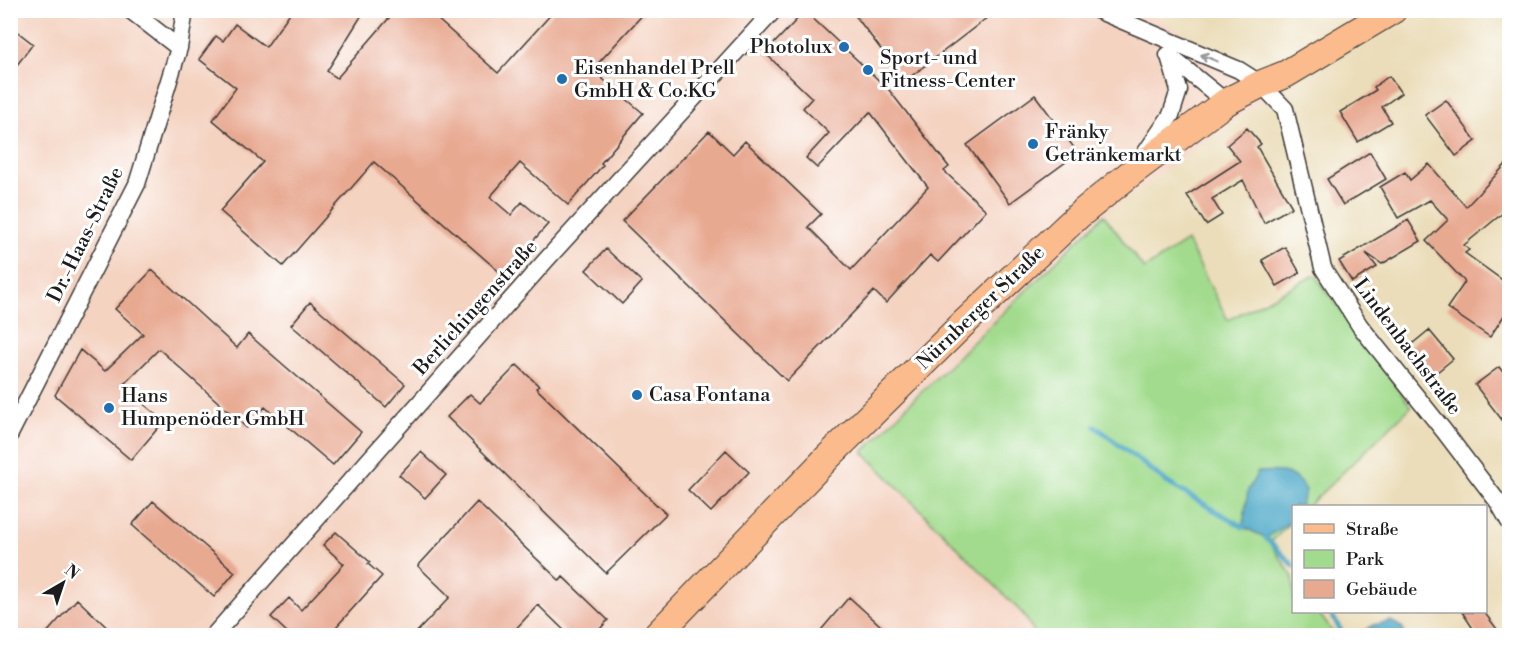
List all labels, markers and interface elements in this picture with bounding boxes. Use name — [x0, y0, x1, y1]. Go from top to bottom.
place label: Photolux — [750, 35, 833, 60]
marker: Photolux — [837, 40, 851, 54]
place label: Sport- und Fitness-Center — [880, 46, 1016, 94]
one-way arrow — [1200, 52, 1219, 63]
place label: Eisenhandel Prell GmbH & Co.KG — [574, 56, 735, 104]
marker: Sport- und Fitness-Center — [861, 63, 875, 77]
marker: Eisenhandel Prell GmbH & Co.KG — [555, 72, 569, 86]
place label: Fränky Getränkemarkt — [1045, 120, 1181, 168]
marker: Fränky Getränkemarkt — [1026, 137, 1040, 151]
street label: Dr.-Haas-Straße — [42, 163, 130, 307]
street label: Berlichingenstraße — [408, 235, 543, 382]
street label: Nürnberger Straße — [912, 240, 1050, 376]
street label: Lindenbachstraße — [1348, 274, 1466, 420]
place label: Casa Fontana — [649, 383, 771, 408]
place label: Hans Humpenöder GmbH — [121, 384, 305, 432]
marker: Casa Fontana — [630, 388, 644, 402]
marker: Hans Humpenöder GmbH — [102, 401, 116, 415]
legend — [1292, 505, 1487, 613]
text: Straße — [1346, 518, 1399, 541]
text: Park — [1346, 548, 1385, 571]
north arrow — [33, 553, 93, 613]
text: N — [61, 560, 83, 584]
text: Gebäude — [1346, 578, 1417, 601]

